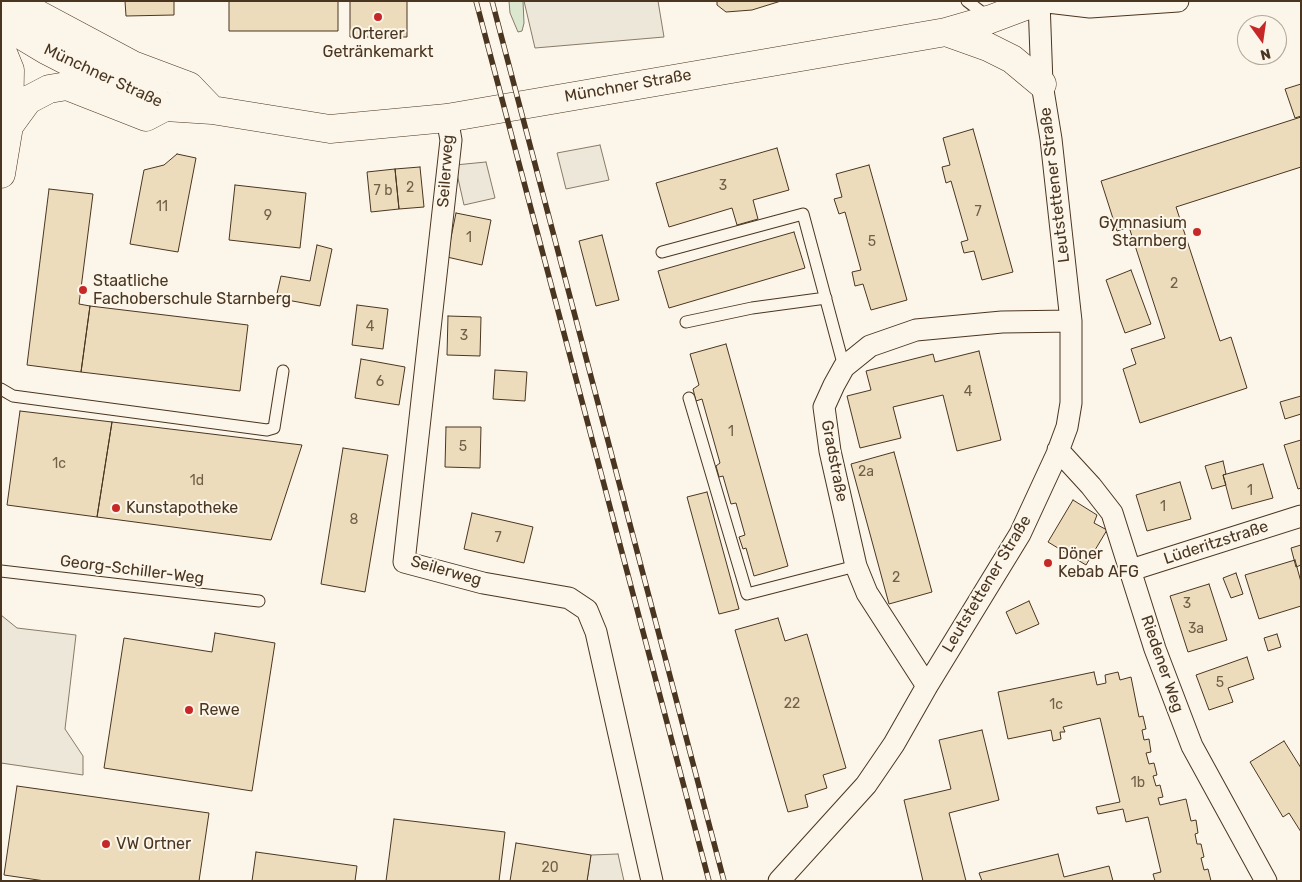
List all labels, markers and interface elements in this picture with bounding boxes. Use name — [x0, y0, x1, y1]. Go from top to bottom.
marker: Orterer Getränkemarkt — [372, 11, 384, 23]
north arrow — [1237, 15, 1287, 65]
place label: Orterer Getränkemarkt — [322, 24, 434, 62]
street label: Münchner Straße — [41, 40, 165, 112]
text: N — [1259, 45, 1272, 64]
street label: Münchner Straße — [563, 65, 693, 107]
street label: Leutstettener Straße — [1036, 106, 1074, 264]
street label: Seilerweg — [434, 134, 458, 208]
house number: 3 — [719, 178, 727, 194]
house number: 2 — [406, 180, 414, 196]
house number: 7 b — [374, 183, 392, 199]
house number: 11 — [156, 199, 168, 215]
house number: 7 — [974, 204, 982, 220]
house number: 9 — [264, 208, 272, 224]
place label: Gymnasium Starnberg — [1099, 213, 1187, 251]
marker: Gymnasium Starnberg — [1191, 226, 1203, 238]
house number: 1 — [466, 230, 472, 246]
house number: 5 — [868, 234, 876, 250]
place label: Staatliche Fachoberschule Starnberg — [93, 271, 291, 309]
house number: 2 — [1170, 276, 1178, 292]
marker: Staatliche Fachoberschule Starnberg — [77, 284, 89, 296]
house number: 4 — [366, 319, 374, 335]
house number: 3 — [460, 328, 468, 344]
house number: 6 — [376, 374, 384, 390]
house number: 4 — [964, 384, 972, 400]
street label: Gradstraße — [817, 419, 851, 503]
house number: 1 — [728, 424, 734, 440]
house number: 5 — [459, 439, 467, 455]
house number: 1c — [52, 456, 66, 472]
house number: 2a — [858, 464, 874, 480]
house number: 1d — [190, 473, 204, 489]
house number: 1 — [1247, 483, 1253, 499]
place label: Kunstapotheke — [126, 498, 238, 518]
house number: 1 — [1160, 499, 1166, 515]
marker: Kunstapotheke — [110, 502, 122, 514]
house number: 8 — [350, 512, 358, 528]
street label: Leutstettener Straße — [938, 512, 1036, 656]
street label: Lüderitzstraße — [1161, 517, 1271, 569]
house number: 7 — [494, 530, 502, 546]
place label: Döner Kebab AFG — [1058, 544, 1139, 582]
street label: Georg-Schiller-Weg — [59, 552, 205, 588]
street label: Seilerweg — [408, 552, 484, 590]
marker: Döner Kebab AFG — [1042, 557, 1054, 569]
house number: 2 — [892, 570, 900, 586]
house number: 3 — [1183, 596, 1191, 612]
street label: Riedener Weg — [1136, 613, 1188, 715]
house number: 3a — [1188, 621, 1204, 637]
house number: 5 — [1216, 675, 1224, 691]
house number: 22 — [784, 696, 800, 712]
house number: 1c — [1049, 697, 1063, 713]
place label: Rewe — [199, 700, 240, 720]
marker: Rewe — [183, 704, 195, 716]
house number: 1b — [1131, 775, 1145, 791]
place label: VW Ortner — [116, 834, 191, 854]
marker: VW Ortner — [100, 838, 112, 850]
house number: 20 — [541, 860, 559, 876]

